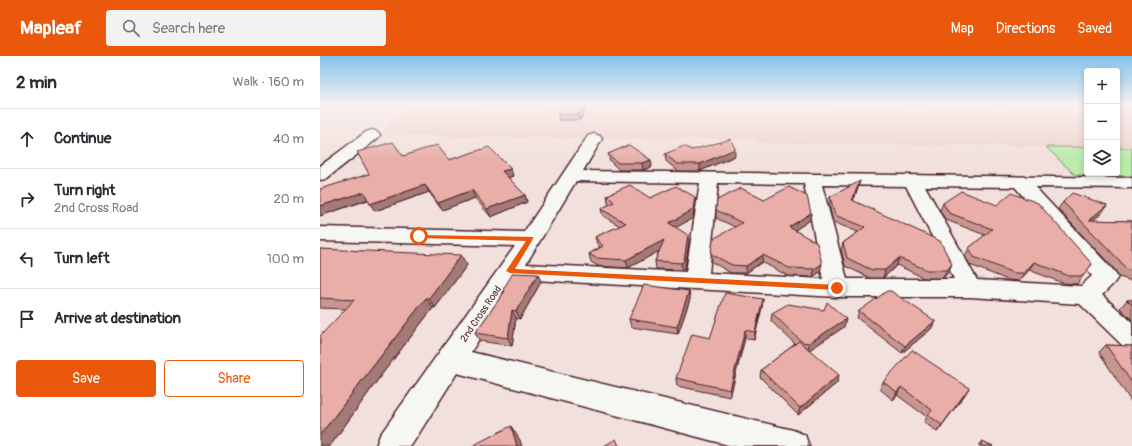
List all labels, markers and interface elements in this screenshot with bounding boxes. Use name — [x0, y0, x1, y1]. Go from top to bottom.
search box — [106, 10, 386, 46]
text: Mapleaf — [20, 16, 82, 40]
icon: search — [120, 17, 142, 39]
text: Search here — [152, 19, 225, 38]
text: Map — [951, 20, 974, 37]
text: Directions — [996, 20, 1055, 37]
text: Saved — [1077, 20, 1112, 37]
map controls — [1084, 68, 1120, 176]
button: + — [1084, 68, 1120, 104]
text: 2 min — [16, 72, 57, 93]
text: Walk · 160 m — [233, 74, 304, 90]
button: − — [1084, 104, 1120, 140]
icon: ahead — [16, 128, 38, 150]
text: Continue — [54, 129, 112, 148]
text: 40 m — [273, 131, 304, 147]
button: layers — [1084, 140, 1120, 176]
text: Turn right — [54, 181, 115, 200]
icon: right — [16, 188, 38, 210]
text: 20 m — [273, 191, 304, 207]
text: 2nd Cross Road — [54, 200, 139, 216]
route start — [410, 227, 428, 245]
icon: left — [16, 248, 38, 270]
text: Turn left — [54, 249, 110, 268]
text: 100 m — [267, 251, 304, 267]
route end — [828, 279, 846, 297]
street label: 2nd Cross Road — [458, 284, 504, 344]
icon: arrive — [16, 308, 38, 330]
text: Arrive at destination — [54, 309, 181, 328]
button: Save — [16, 360, 156, 397]
button: Share — [164, 360, 304, 397]

